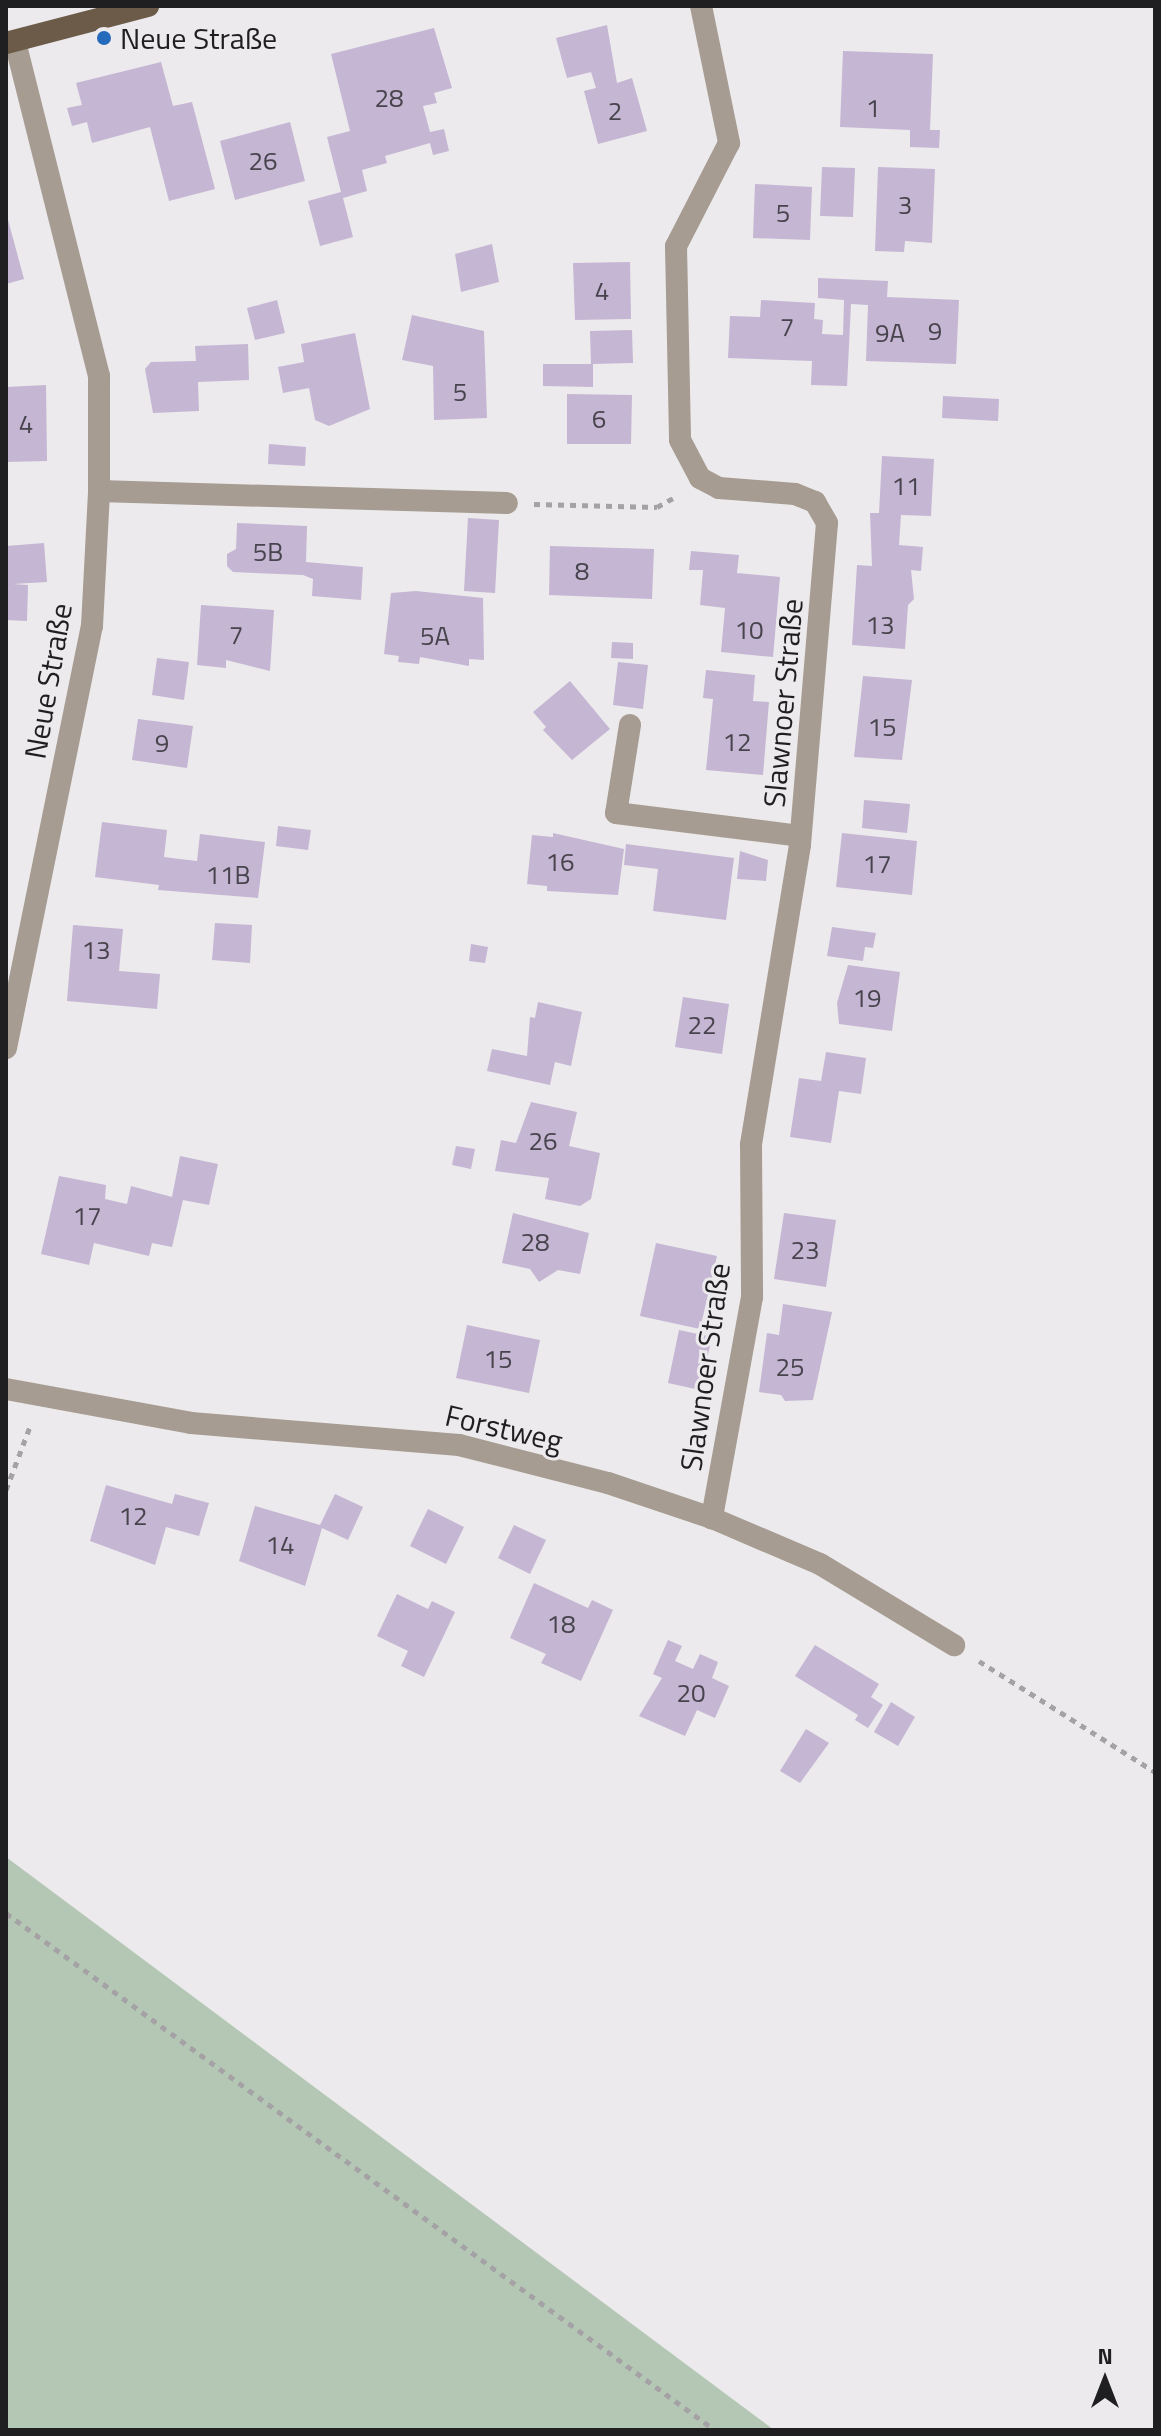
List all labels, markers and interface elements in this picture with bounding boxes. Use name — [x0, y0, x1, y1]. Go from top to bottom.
place label: Neue Straße — [120, 20, 277, 56]
marker: Neue Straße — [95, 29, 113, 47]
house number: 28 — [374, 82, 404, 114]
house number: 1 — [866, 92, 880, 124]
house number: 2 — [608, 95, 622, 127]
house number: 26 — [248, 145, 278, 177]
house number: 3 — [898, 189, 912, 221]
house number: 5 — [776, 197, 790, 229]
house number: 4 — [595, 275, 609, 307]
house number: 7 — [780, 311, 794, 343]
house number: 9 — [928, 315, 942, 347]
house number: 9A — [875, 317, 905, 349]
house number: 5 — [453, 376, 467, 408]
house number: 6 — [592, 403, 606, 435]
house number: 4 — [19, 408, 33, 440]
house number: 11 — [891, 470, 921, 502]
house number: 5B — [253, 536, 283, 568]
house number: 8 — [575, 555, 589, 587]
street label: Slawnoer Straße — [756, 597, 810, 809]
street label: Neue Straße — [17, 600, 79, 762]
house number: 13 — [865, 609, 895, 641]
house number: 10 — [734, 614, 764, 646]
house number: 7 — [229, 619, 243, 651]
house number: 5A — [420, 620, 450, 652]
house number: 15 — [867, 711, 897, 743]
house number: 12 — [722, 726, 752, 758]
house number: 9 — [155, 727, 169, 759]
house number: 16 — [545, 846, 575, 878]
house number: 17 — [862, 848, 892, 880]
house number: 11B — [205, 859, 251, 891]
house number: 13 — [81, 934, 111, 966]
house number: 19 — [852, 982, 882, 1014]
house number: 22 — [687, 1009, 717, 1041]
house number: 26 — [528, 1125, 558, 1157]
house number: 17 — [72, 1200, 102, 1232]
house number: 28 — [520, 1226, 550, 1258]
house number: 23 — [790, 1234, 820, 1266]
street label: Slawnoer Straße — [673, 1261, 737, 1473]
house number: 15 — [483, 1343, 513, 1375]
house number: 25 — [775, 1351, 805, 1383]
street label: Forstweg — [442, 1397, 566, 1459]
house number: 12 — [118, 1500, 148, 1532]
house number: 14 — [265, 1529, 295, 1561]
house number: 18 — [546, 1608, 576, 1640]
house number: 20 — [676, 1677, 706, 1709]
text: N — [1097, 2339, 1113, 2373]
north arrow — [1065, 2340, 1145, 2420]

